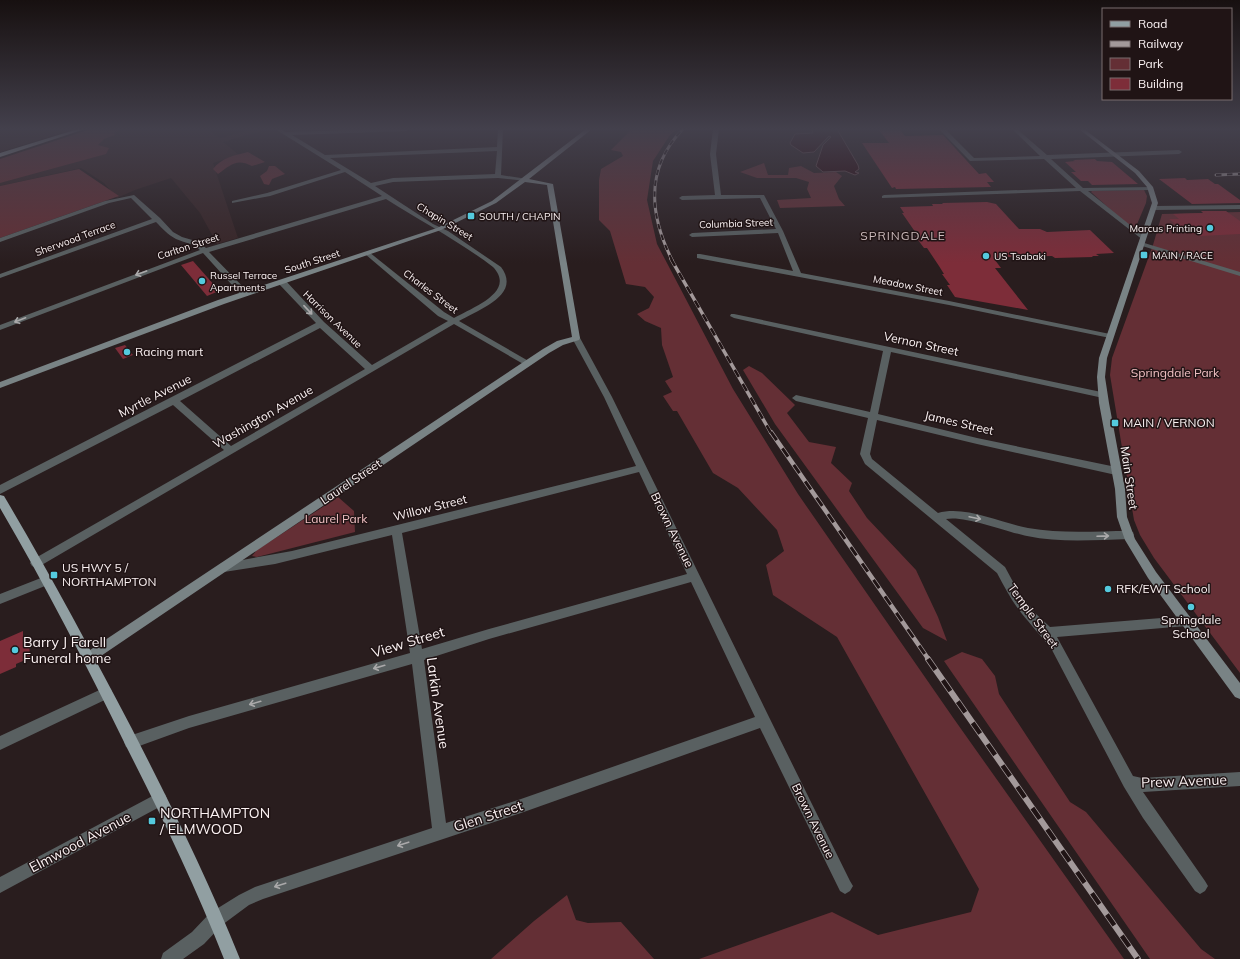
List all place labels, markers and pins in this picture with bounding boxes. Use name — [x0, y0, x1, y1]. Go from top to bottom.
place label: SOUTH / CHAPIN — [479, 210, 560, 223]
marker: SOUTH / CHAPIN — [466, 211, 476, 221]
place label: Marcus Printing — [1130, 222, 1202, 235]
marker: Marcus Printing — [1205, 223, 1215, 233]
place label: MAIN / RACE — [1152, 249, 1213, 262]
place label: US Tsabaki — [994, 250, 1046, 263]
marker: MAIN / RACE — [1139, 250, 1149, 260]
marker: US Tsabaki — [981, 251, 991, 261]
place label: Russel Terrace Apartments — [210, 269, 277, 294]
marker: Russel Terrace Apartments — [197, 276, 207, 286]
place label: Racing mart — [135, 344, 203, 359]
marker: Racing mart — [122, 347, 132, 357]
place label: MAIN / VERNON — [1123, 415, 1215, 430]
marker: MAIN / VERNON — [1110, 418, 1120, 428]
place label: US HWY 5 / NORTHAMPTON — [62, 560, 156, 589]
marker: US HWY 5 / NORTHAMPTON — [49, 570, 59, 580]
place label: RFK/EWT School — [1116, 581, 1210, 596]
marker: RFK/EWT School — [1103, 584, 1113, 594]
marker: Springdale School — [1186, 602, 1196, 612]
place label: Springdale School — [1161, 612, 1221, 641]
place label: Barry J Farell Funeral home — [23, 633, 111, 667]
marker: Barry J Farell Funeral home — [10, 645, 20, 655]
place label: NORTHAMPTON / ELMWOOD — [159, 804, 270, 838]
marker: NORTHAMPTON / ELMWOOD — [147, 816, 157, 826]

